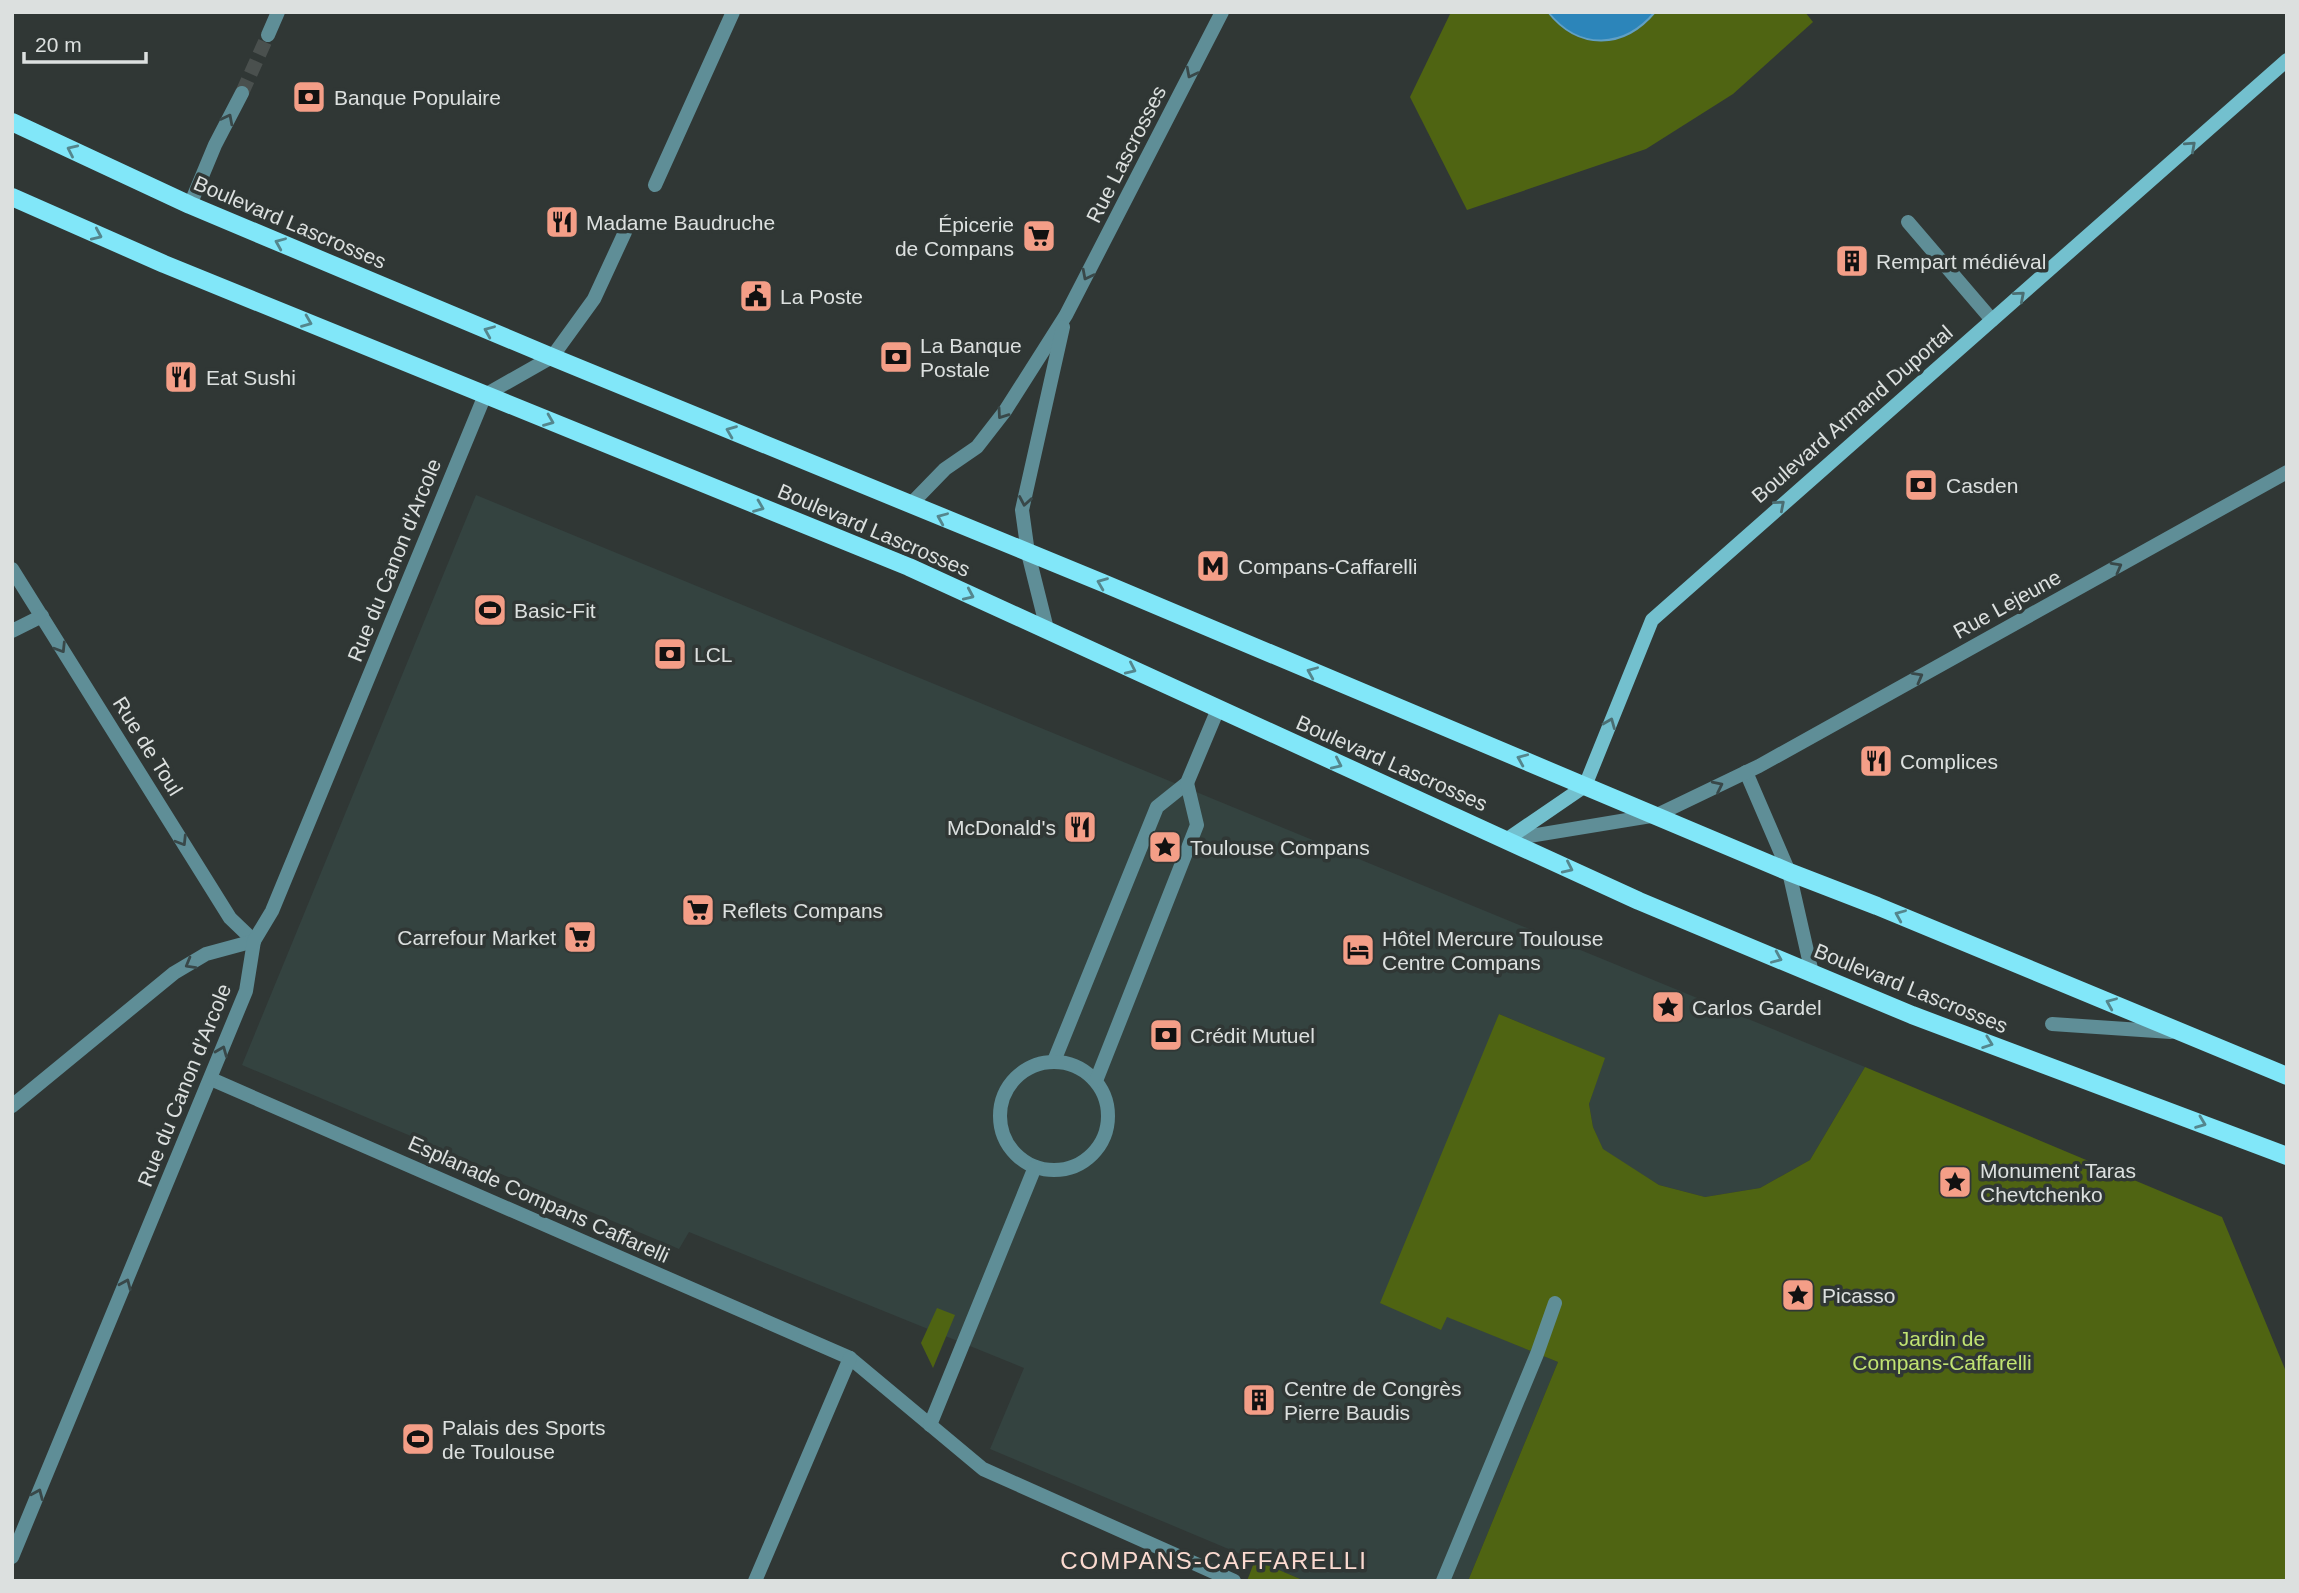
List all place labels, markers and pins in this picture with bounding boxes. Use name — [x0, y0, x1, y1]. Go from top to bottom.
bank icon: Banque Populaire — [290, 78, 328, 116]
place label: Banque Populaire — [334, 86, 501, 109]
restaurant icon: Madame Baudruche — [543, 203, 581, 241]
place label: Madame Baudruche — [586, 211, 775, 234]
place label: Épicerie de Compans — [895, 213, 1014, 260]
supermarket icon: Épicerie de Compans — [1020, 217, 1058, 255]
building icon: Rempart médiéval — [1833, 242, 1871, 280]
place label: Rempart médiéval — [1876, 250, 2046, 273]
public building icon: La Poste — [737, 277, 775, 315]
place label: La Poste — [780, 285, 863, 308]
place label: La Banque Postale — [920, 334, 1022, 381]
bank icon: La Banque Postale — [877, 338, 915, 376]
restaurant icon: Eat Sushi — [162, 358, 200, 396]
place label: Eat Sushi — [206, 366, 296, 389]
bank icon: Casden — [1902, 466, 1940, 504]
place label: Casden — [1946, 474, 2018, 497]
metro station icon: Compans-Caffarelli — [1194, 547, 1232, 585]
place label: Compans-Caffarelli — [1238, 555, 1417, 578]
sports icon: Basic-Fit — [471, 591, 509, 629]
place label: Basic-Fit — [514, 599, 596, 622]
bank icon: LCL — [651, 635, 689, 673]
place label: LCL — [694, 643, 733, 666]
restaurant icon: Complices — [1857, 742, 1895, 780]
place label: Complices — [1900, 750, 1998, 773]
restaurant icon: McDonald's — [1061, 808, 1099, 846]
place label: McDonald's — [947, 816, 1056, 839]
place icon: Toulouse Compans — [1146, 828, 1184, 866]
place label: Toulouse Compans — [1190, 836, 1370, 859]
supermarket icon: Reflets Compans — [679, 891, 717, 929]
place label: Reflets Compans — [722, 899, 883, 922]
supermarket icon: Carrefour Market — [561, 918, 599, 956]
place label: Carrefour Market — [397, 926, 556, 949]
place label: Hôtel Mercure Toulouse Centre Compans — [1382, 927, 1603, 974]
hotel icon: Hôtel Mercure Toulouse Centre Compans — [1339, 931, 1377, 969]
place icon: Carlos Gardel — [1649, 988, 1687, 1026]
place label: Carlos Gardel — [1692, 996, 1822, 1019]
bank icon: Crédit Mutuel — [1147, 1016, 1185, 1054]
place label: Crédit Mutuel — [1190, 1024, 1315, 1047]
place label: Monument Taras Chevtchenko — [1980, 1159, 2136, 1206]
place icon: Monument Taras Chevtchenko — [1936, 1163, 1974, 1201]
place icon: Picasso — [1779, 1276, 1817, 1314]
place label: Picasso — [1822, 1284, 1896, 1307]
place label: Centre de Congrès Pierre Baudis — [1284, 1377, 1461, 1424]
building icon: Centre de Congrès Pierre Baudis — [1240, 1381, 1278, 1419]
place label: Palais des Sports de Toulouse — [442, 1416, 605, 1463]
sports icon: Palais des Sports de Toulouse — [399, 1420, 437, 1458]

